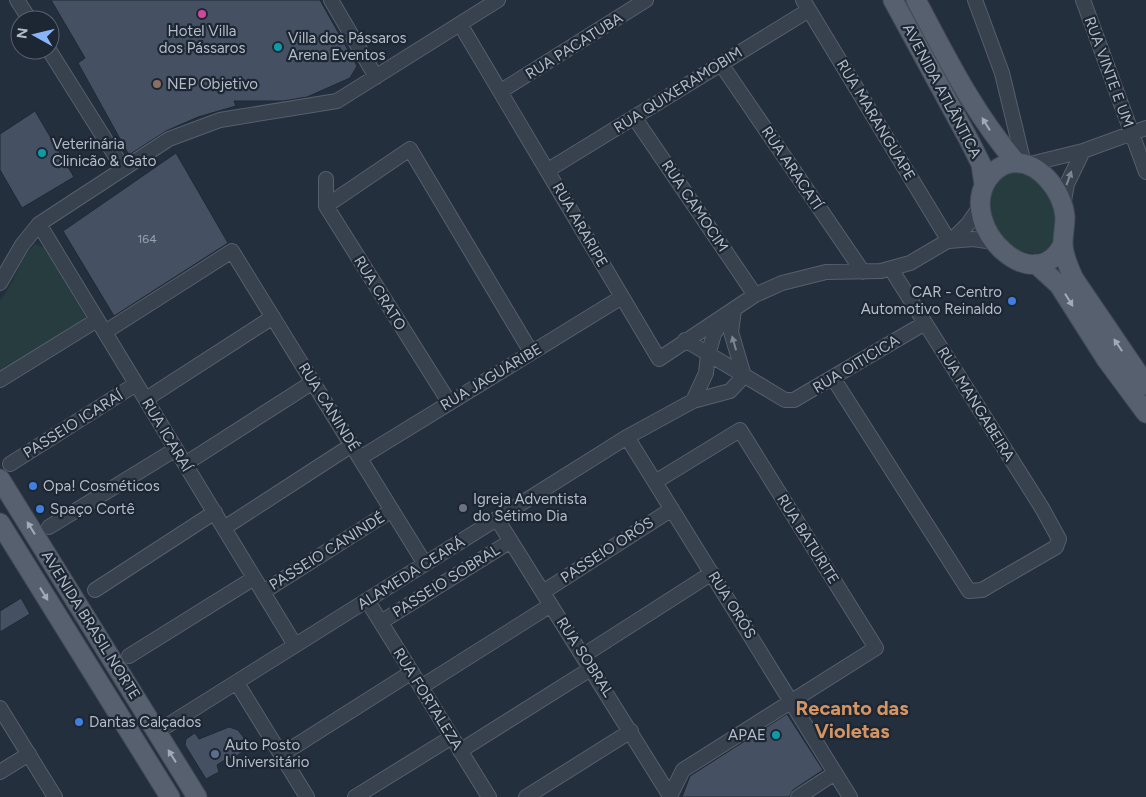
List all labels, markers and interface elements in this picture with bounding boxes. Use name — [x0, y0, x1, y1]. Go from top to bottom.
marker: Hotel Villa dos Pássaros — [196, 8, 208, 20]
street label: RUA PACATUBA — [522, 9, 626, 83]
north arrow — [10, 10, 60, 60]
street label: RUA VINTE E UM — [1081, 14, 1137, 130]
street label: AVENIDA ATLÂNTICA — [899, 21, 985, 161]
place label: Hotel Villa dos Pássaros — [159, 22, 245, 57]
text: N — [13, 27, 32, 40]
place label: Villa dos Pássaros Arena Eventos — [288, 29, 407, 64]
marker: Villa dos Pássaros Arena Eventos — [272, 41, 284, 53]
street label: RUA QUIXERAMOBIM — [610, 43, 746, 137]
street label: RUA MARANGUAPE — [833, 56, 919, 184]
place label: NEP Objetivo — [167, 75, 258, 93]
marker: NEP Objetivo — [151, 78, 163, 90]
one-way arrow — [981, 117, 990, 130]
street label: RUA ARACATÍ — [758, 123, 827, 214]
place label: Veterinária Clinicão & Gato — [52, 135, 157, 170]
marker: Veterinária Clinicão & Gato — [36, 147, 48, 159]
street label: RUA CAMOCIM — [658, 157, 732, 255]
one-way arrow — [1066, 170, 1073, 185]
street label: RUA ARARIPE — [549, 180, 611, 270]
house number: 164 — [137, 232, 157, 246]
street label: RUA CRATO — [350, 253, 410, 333]
place label: CAR - Centro Automotivo Reinaldo — [861, 283, 1002, 318]
one-way arrow — [1064, 293, 1073, 307]
marker: CAR - Centro Automotivo Reinaldo — [1006, 295, 1018, 307]
street label: RUA OITICICA — [809, 331, 903, 397]
one-way arrow — [730, 336, 738, 351]
one-way arrow — [1113, 339, 1123, 352]
street label: RUA JAGUARIBE — [437, 340, 545, 414]
street label: RUA MANGABEIRA — [934, 343, 1018, 465]
street label: RUA CANINDÉ — [295, 359, 363, 455]
street label: PASSEIO ICARAÍ — [20, 386, 127, 462]
street label: RUA ICARAÍ — [138, 395, 196, 476]
place label: Opa! Cosméticos — [43, 477, 160, 495]
marker: Opa! Cosméticos — [27, 480, 39, 492]
place label: Igreja Adventista do Sétimo Dia — [473, 490, 587, 525]
street label: RUA BATURITE — [773, 491, 843, 587]
place label: Spaço Cortê — [50, 500, 135, 518]
marker: Igreja Adventista do Sétimo Dia — [457, 502, 469, 514]
marker: Spaço Cortê — [34, 503, 46, 515]
street label: PASSEIO CANINDÉ — [266, 508, 388, 594]
street label: PASSEIO ORÓS — [557, 513, 657, 587]
one-way arrow — [26, 522, 35, 535]
street label: ALAMEDA CEARÁ — [354, 533, 468, 613]
street label: PASSEIO SOBRAL — [389, 541, 503, 621]
street label: AVENIDA BRASIL NORTE — [38, 547, 144, 703]
street label: RUA ORÓS — [704, 568, 760, 642]
one-way arrow — [39, 588, 49, 601]
street label: RUA SOBRAL — [553, 614, 618, 700]
street label: RUA FORTALEZA — [389, 645, 467, 753]
district label: Recanto das Violetas — [795, 696, 909, 743]
place label: Dantas Calçados — [89, 713, 201, 731]
marker: Dantas Calçados — [73, 716, 85, 728]
place label: APAE — [728, 726, 766, 744]
marker: APAE — [770, 729, 782, 741]
place label: Auto Posto Universitário — [225, 736, 310, 771]
marker: Auto Posto Universitário — [209, 748, 221, 760]
one-way arrow — [167, 749, 176, 762]

